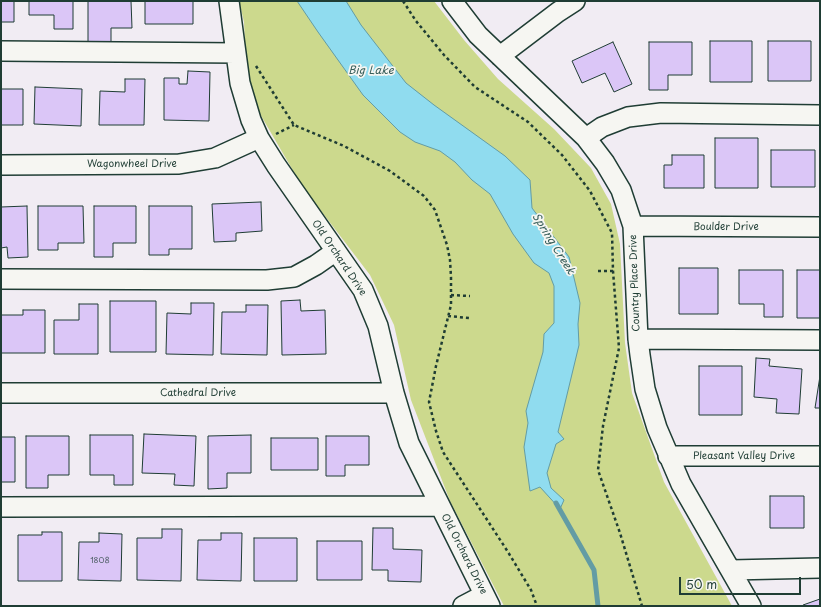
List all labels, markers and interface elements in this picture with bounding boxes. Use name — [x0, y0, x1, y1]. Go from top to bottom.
water label: Big Lake — [348, 64, 394, 78]
street label: Wagonwheel Drive — [87, 158, 177, 170]
water label: Spring Creek — [529, 211, 577, 277]
street label: Old Orchard Drive — [309, 218, 369, 298]
street label: Boulder Drive — [693, 221, 759, 233]
street label: Country Place Drive — [627, 234, 643, 332]
street label: Cathedral Drive — [160, 387, 236, 399]
street label: Pleasant Valley Drive — [693, 450, 795, 462]
street label: Old Orchard Drive — [438, 512, 490, 596]
house number: 1808 — [90, 556, 110, 566]
scale bar — [681, 569, 803, 595]
text: 50 m — [686, 575, 717, 593]

